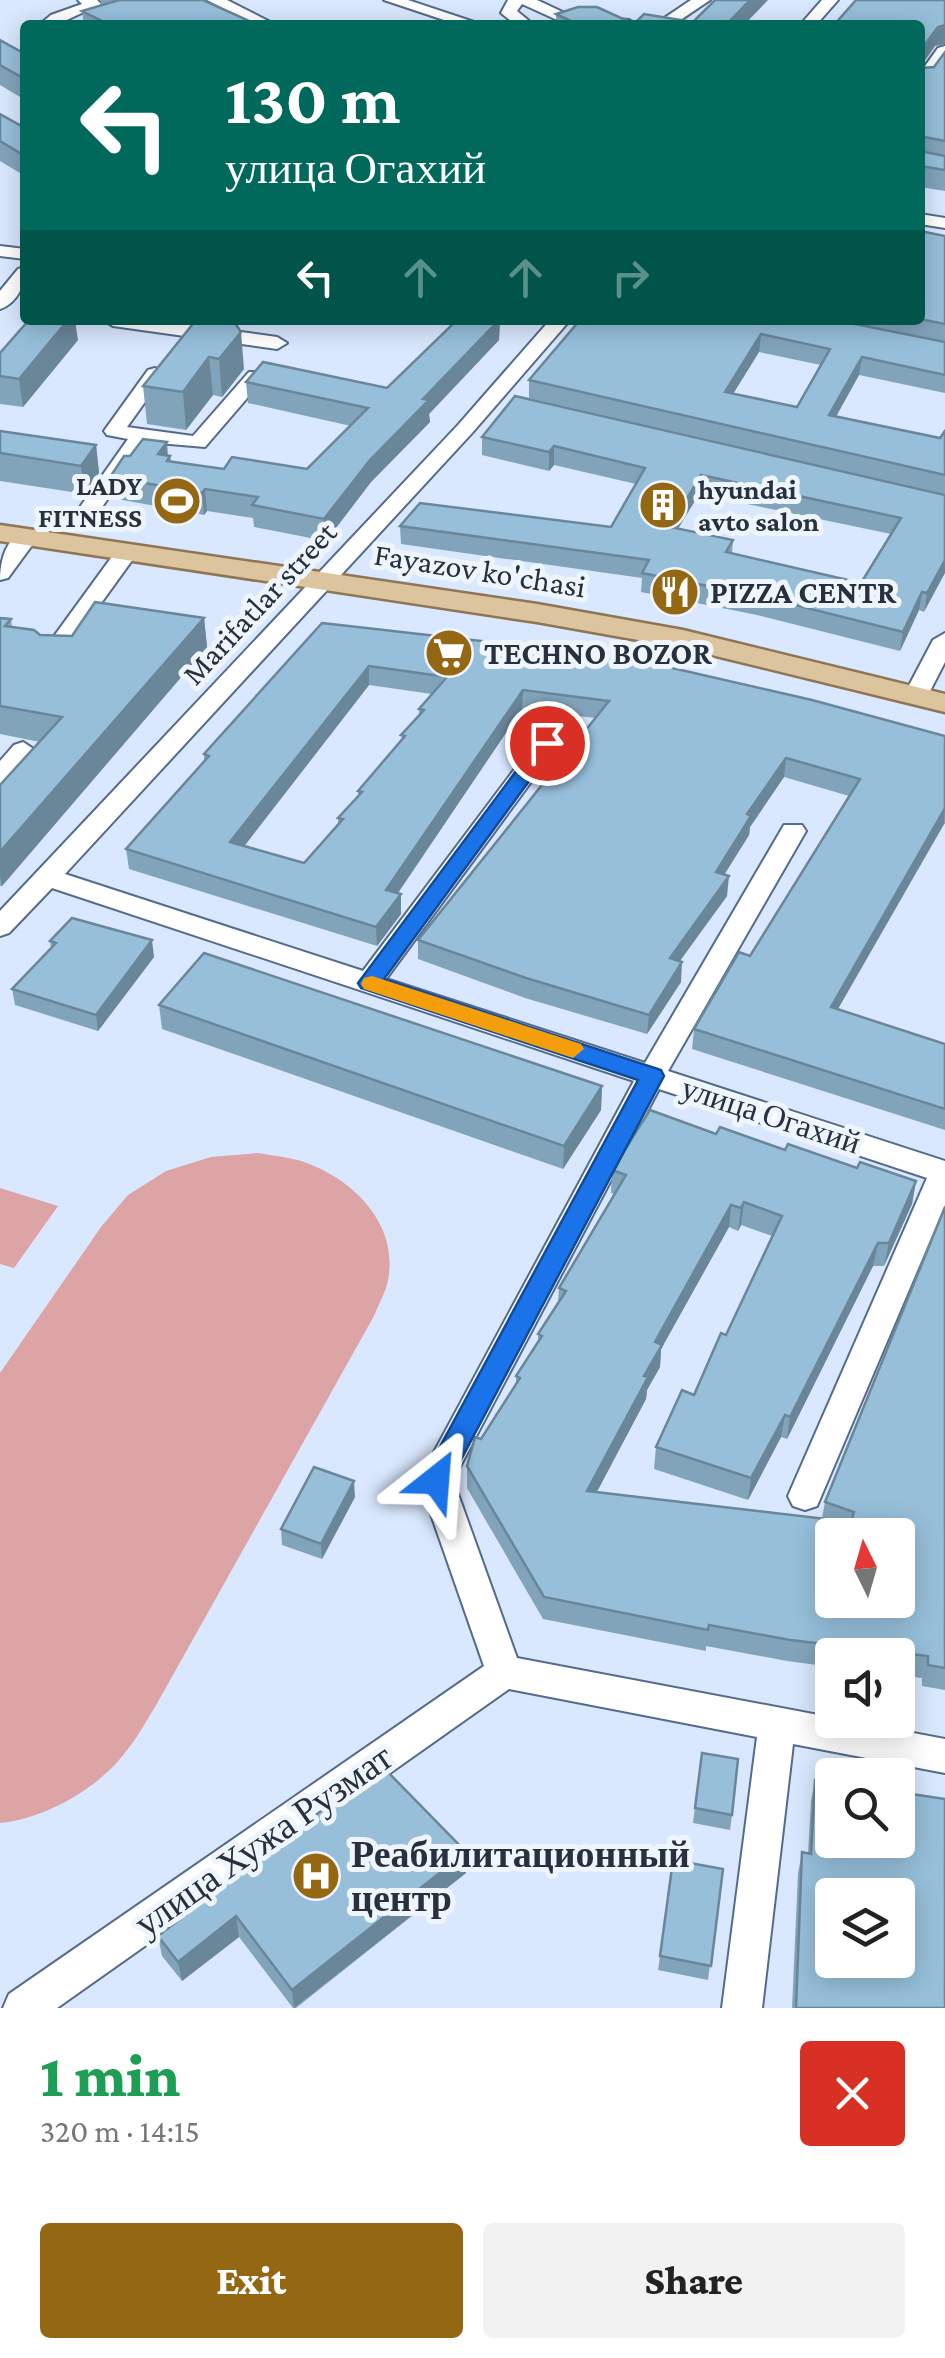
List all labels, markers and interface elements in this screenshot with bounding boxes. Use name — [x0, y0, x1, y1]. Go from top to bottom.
icon: left — [60, 60, 190, 190]
text: 130 m — [225, 60, 401, 138]
text: улица Огахий — [225, 143, 486, 193]
icon: left — [288, 250, 343, 305]
icon: ahead — [393, 250, 448, 305]
icon: ahead — [498, 250, 553, 305]
icon: right — [603, 250, 658, 305]
place label: LADY FITNESS — [38, 470, 142, 533]
place label: hyundai avto salon — [698, 474, 819, 537]
sports icon: LADY FITNESS — [151, 475, 203, 527]
building icon: hyundai avto salon — [637, 479, 689, 531]
street label: Marifatlar street — [175, 514, 344, 692]
street label: Fayazov ko'chasi — [372, 536, 588, 604]
restaurant icon: PIZZA CENTR — [649, 566, 701, 618]
place label: PIZZA CENTR — [710, 574, 897, 610]
supermarket icon: TECHNO BOZOR — [423, 627, 475, 679]
place label: TECHNO BOZOR — [484, 635, 712, 671]
pin — [505, 701, 590, 786]
icon: arrive — [520, 716, 575, 771]
street label: улица Огахий — [677, 1069, 865, 1161]
position arrow — [384, 1428, 488, 1532]
north arrow — [815, 1518, 915, 1618]
map controls — [815, 1518, 915, 1978]
button: sound — [815, 1638, 915, 1738]
street label: улица Хужа Рузмат — [126, 1735, 400, 1945]
button: search — [815, 1758, 915, 1858]
place label: Реабилитационный центр — [351, 1833, 690, 1919]
hospital icon: Реабилитационный центр — [290, 1850, 342, 1902]
button: layers — [815, 1878, 915, 1978]
button: close — [800, 2041, 905, 2146]
text: 1 min — [40, 2042, 180, 2109]
text: 320 m · 14:15 — [40, 2113, 200, 2149]
button: Exit — [40, 2223, 463, 2338]
button: Share — [483, 2223, 905, 2338]

